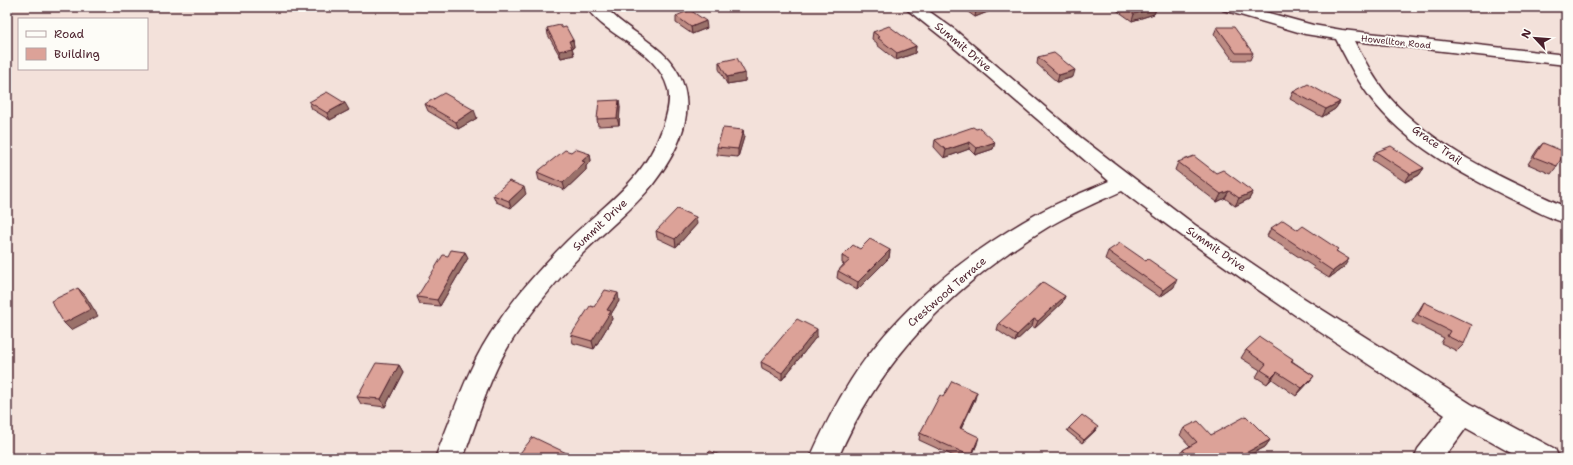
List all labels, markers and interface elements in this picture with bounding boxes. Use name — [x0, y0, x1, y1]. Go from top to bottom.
legend — [18, 18, 148, 70]
north arrow — [1515, 18, 1555, 58]
street label: Summit Drive — [932, 19, 994, 75]
text: Road — [54, 26, 85, 42]
text: N — [1518, 26, 1535, 41]
street label: Howellton Road — [1360, 32, 1432, 52]
text: Building — [54, 46, 100, 62]
street label: Grace Trail — [1409, 122, 1466, 169]
street label: Summit Drive — [569, 196, 631, 254]
street label: Summit Drive — [1183, 223, 1249, 275]
street label: Crestwood Terrace — [904, 254, 990, 330]

